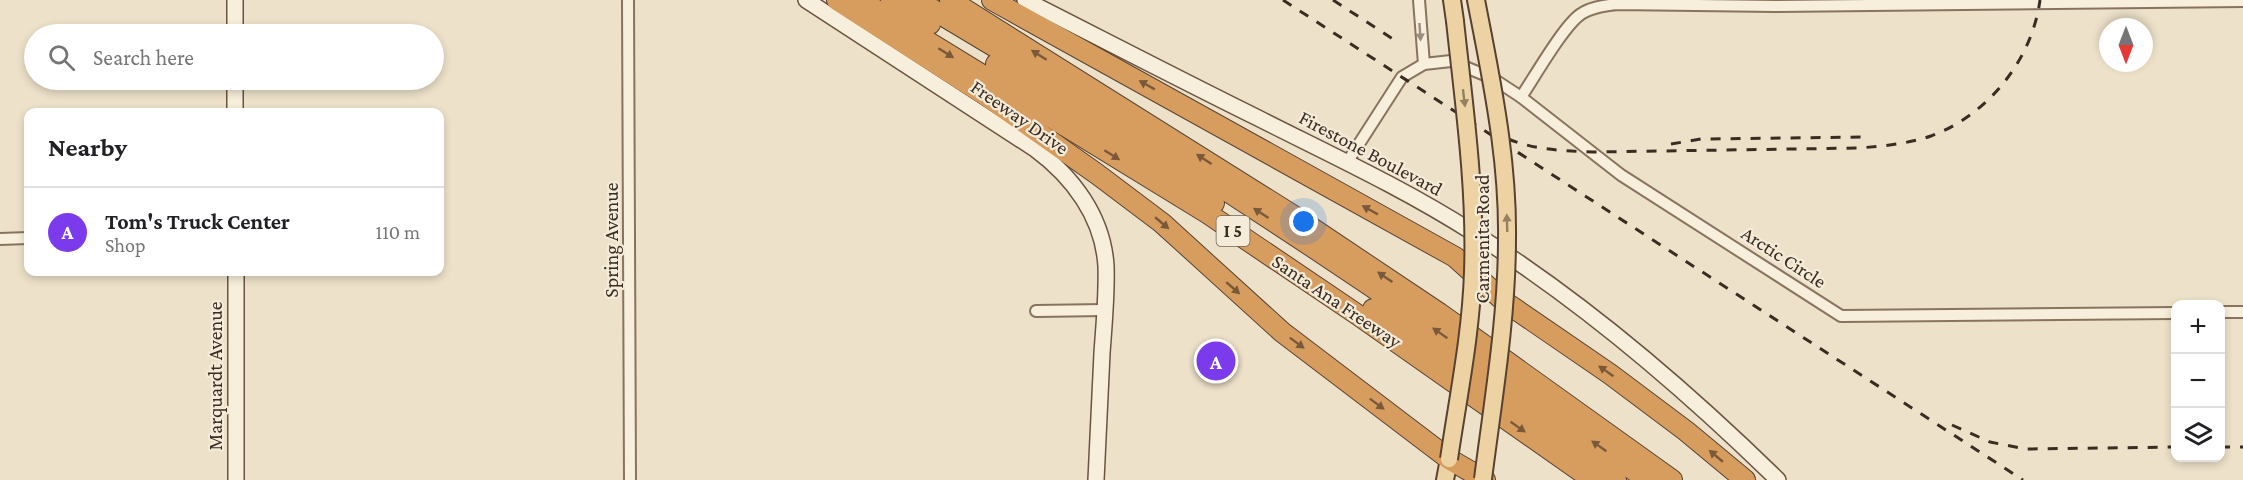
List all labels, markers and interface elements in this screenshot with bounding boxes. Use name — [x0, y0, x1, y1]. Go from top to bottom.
north arrow — [2099, 18, 2153, 72]
one-way arrow — [1416, 23, 1425, 42]
search box — [24, 24, 444, 90]
icon: search — [45, 41, 78, 74]
text: Search here — [93, 45, 194, 70]
one-way arrow — [938, 47, 954, 58]
one-way arrow — [1030, 49, 1047, 60]
street label: Freeway Drive — [966, 75, 1073, 160]
one-way arrow — [1138, 80, 1155, 90]
one-way arrow — [1459, 88, 1468, 107]
street label: Firestone Boulevard — [1296, 106, 1447, 200]
text: Nearby — [48, 133, 127, 162]
one-way arrow — [1104, 149, 1120, 160]
one-way arrow — [1196, 153, 1212, 164]
street label: Carmenita Road — [1471, 174, 1493, 303]
street label: Spring Avenue — [600, 182, 623, 298]
one-way arrow — [1361, 205, 1378, 215]
your location — [1289, 207, 1318, 236]
one-way arrow — [1253, 208, 1269, 219]
text: Tom's Truck Center — [105, 209, 290, 234]
one-way arrow — [1502, 213, 1512, 232]
road number: I 5 — [1216, 216, 1250, 246]
one-way arrow — [1154, 217, 1170, 230]
text: A — [62, 221, 73, 243]
text: 110 m — [376, 221, 420, 243]
street label: Arctic Circle — [1738, 222, 1831, 293]
text: Shop — [105, 234, 146, 256]
street label: Santa Ana Freeway — [1268, 250, 1406, 354]
one-way arrow — [1376, 271, 1393, 282]
one-way arrow — [1225, 281, 1240, 294]
map controls — [2171, 300, 2225, 462]
button: + — [2171, 300, 2225, 354]
street label: Marquardt Avenue — [204, 301, 227, 451]
one-way arrow — [1433, 327, 1449, 339]
one-way arrow — [1289, 336, 1304, 348]
pin: A — [1196, 338, 1236, 384]
button: − — [2171, 354, 2225, 408]
one-way arrow — [1598, 366, 1614, 377]
one-way arrow — [1369, 397, 1385, 410]
button: layers — [2171, 408, 2225, 462]
one-way arrow — [1509, 421, 1525, 433]
one-way arrow — [1592, 440, 1608, 452]
one-way arrow — [1708, 450, 1723, 462]

